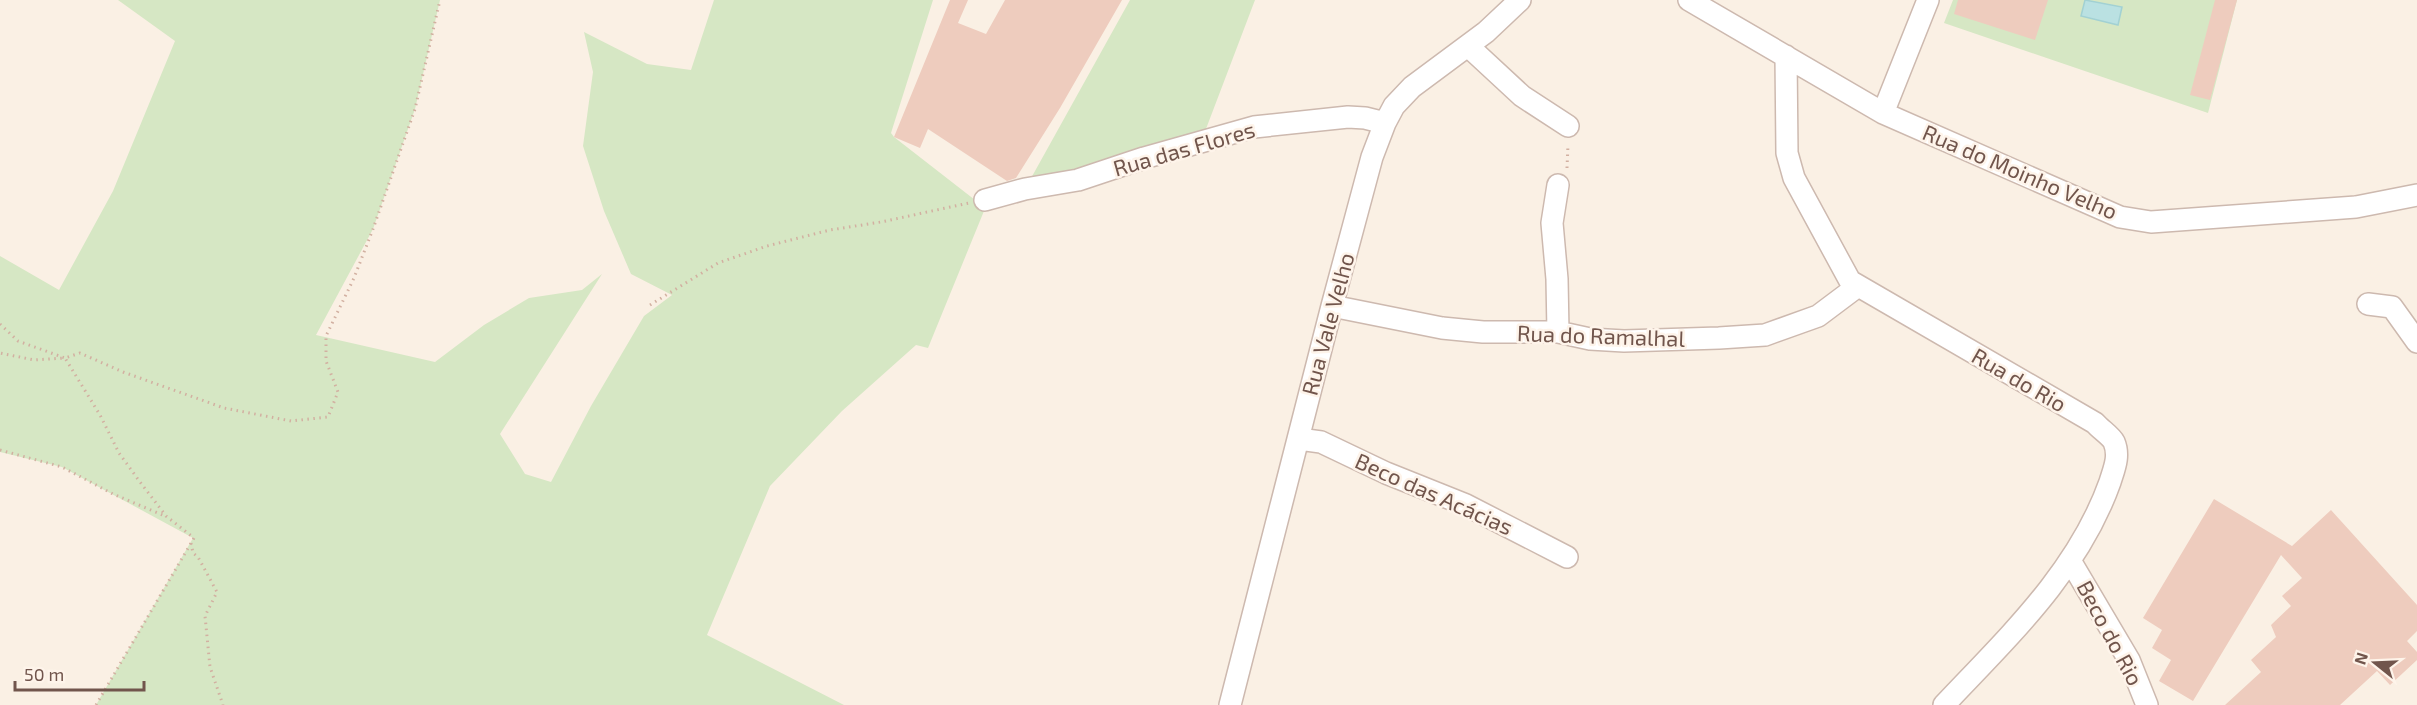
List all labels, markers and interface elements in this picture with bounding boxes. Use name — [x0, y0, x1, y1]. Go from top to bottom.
street label: Rua das Flores — [1110, 115, 1258, 181]
street label: Rua do Moinho Velho — [1919, 118, 2122, 224]
street label: Rua Vale Velho — [1296, 250, 1359, 398]
street label: Rua do Ramalhal — [1517, 319, 1686, 351]
street label: Rua do Rio — [1968, 342, 2071, 417]
street label: Beco das Acácias — [1352, 447, 1517, 539]
street label: Beco do Rio — [2072, 576, 2149, 689]
north arrow — [2345, 633, 2405, 693]
text: N — [2349, 650, 2371, 667]
scale bar — [15, 654, 144, 692]
text: 50 m — [24, 663, 64, 685]

